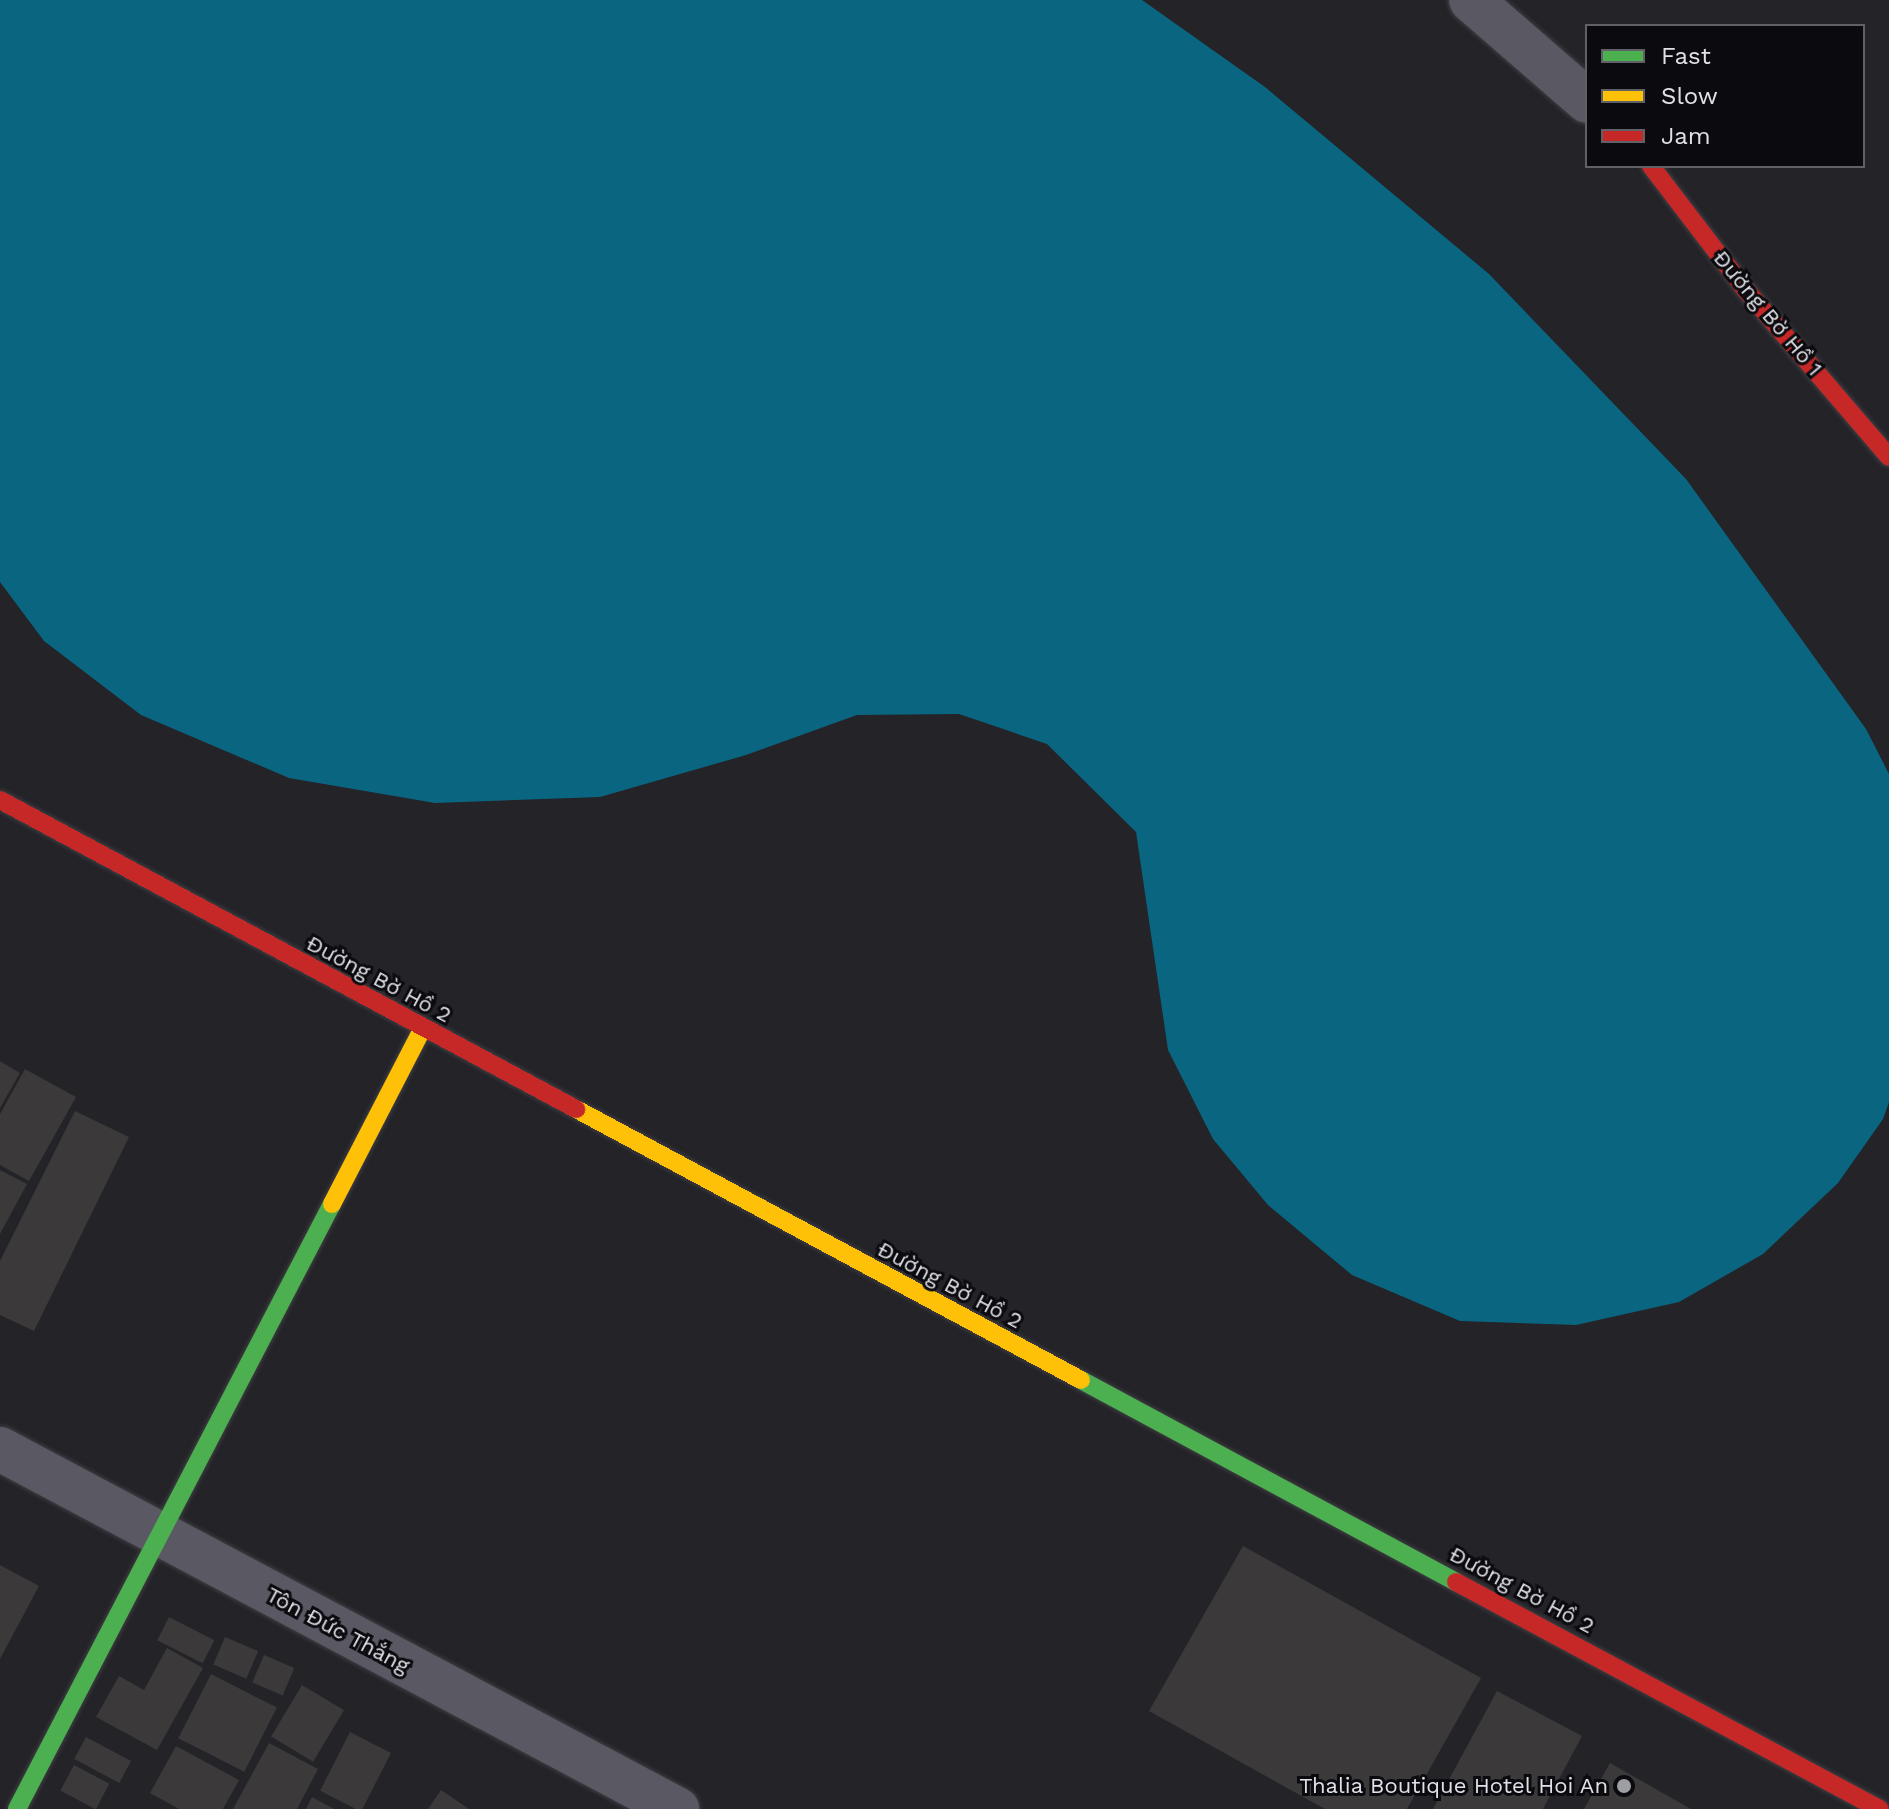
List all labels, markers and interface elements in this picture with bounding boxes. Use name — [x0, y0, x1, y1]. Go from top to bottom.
legend — [1585, 24, 1865, 168]
text: Fast — [1661, 42, 1711, 70]
text: Slow — [1661, 82, 1718, 110]
text: Jam — [1661, 122, 1711, 150]
street label: Đường Bờ Hồ 1 — [1708, 245, 1828, 381]
street label: Đường Bờ Hồ 2 — [302, 930, 456, 1028]
street label: Đường Bờ Hồ 2 — [873, 1236, 1027, 1334]
street label: Đường Bờ Hồ 2 — [1445, 1541, 1599, 1639]
street label: Tôn Đức Thắng — [262, 1581, 414, 1679]
place label: Thalia Boutique Hotel Hoi An — [1297, 1773, 1608, 1799]
marker: Thalia Boutique Hotel Hoi An — [1615, 1777, 1633, 1795]

